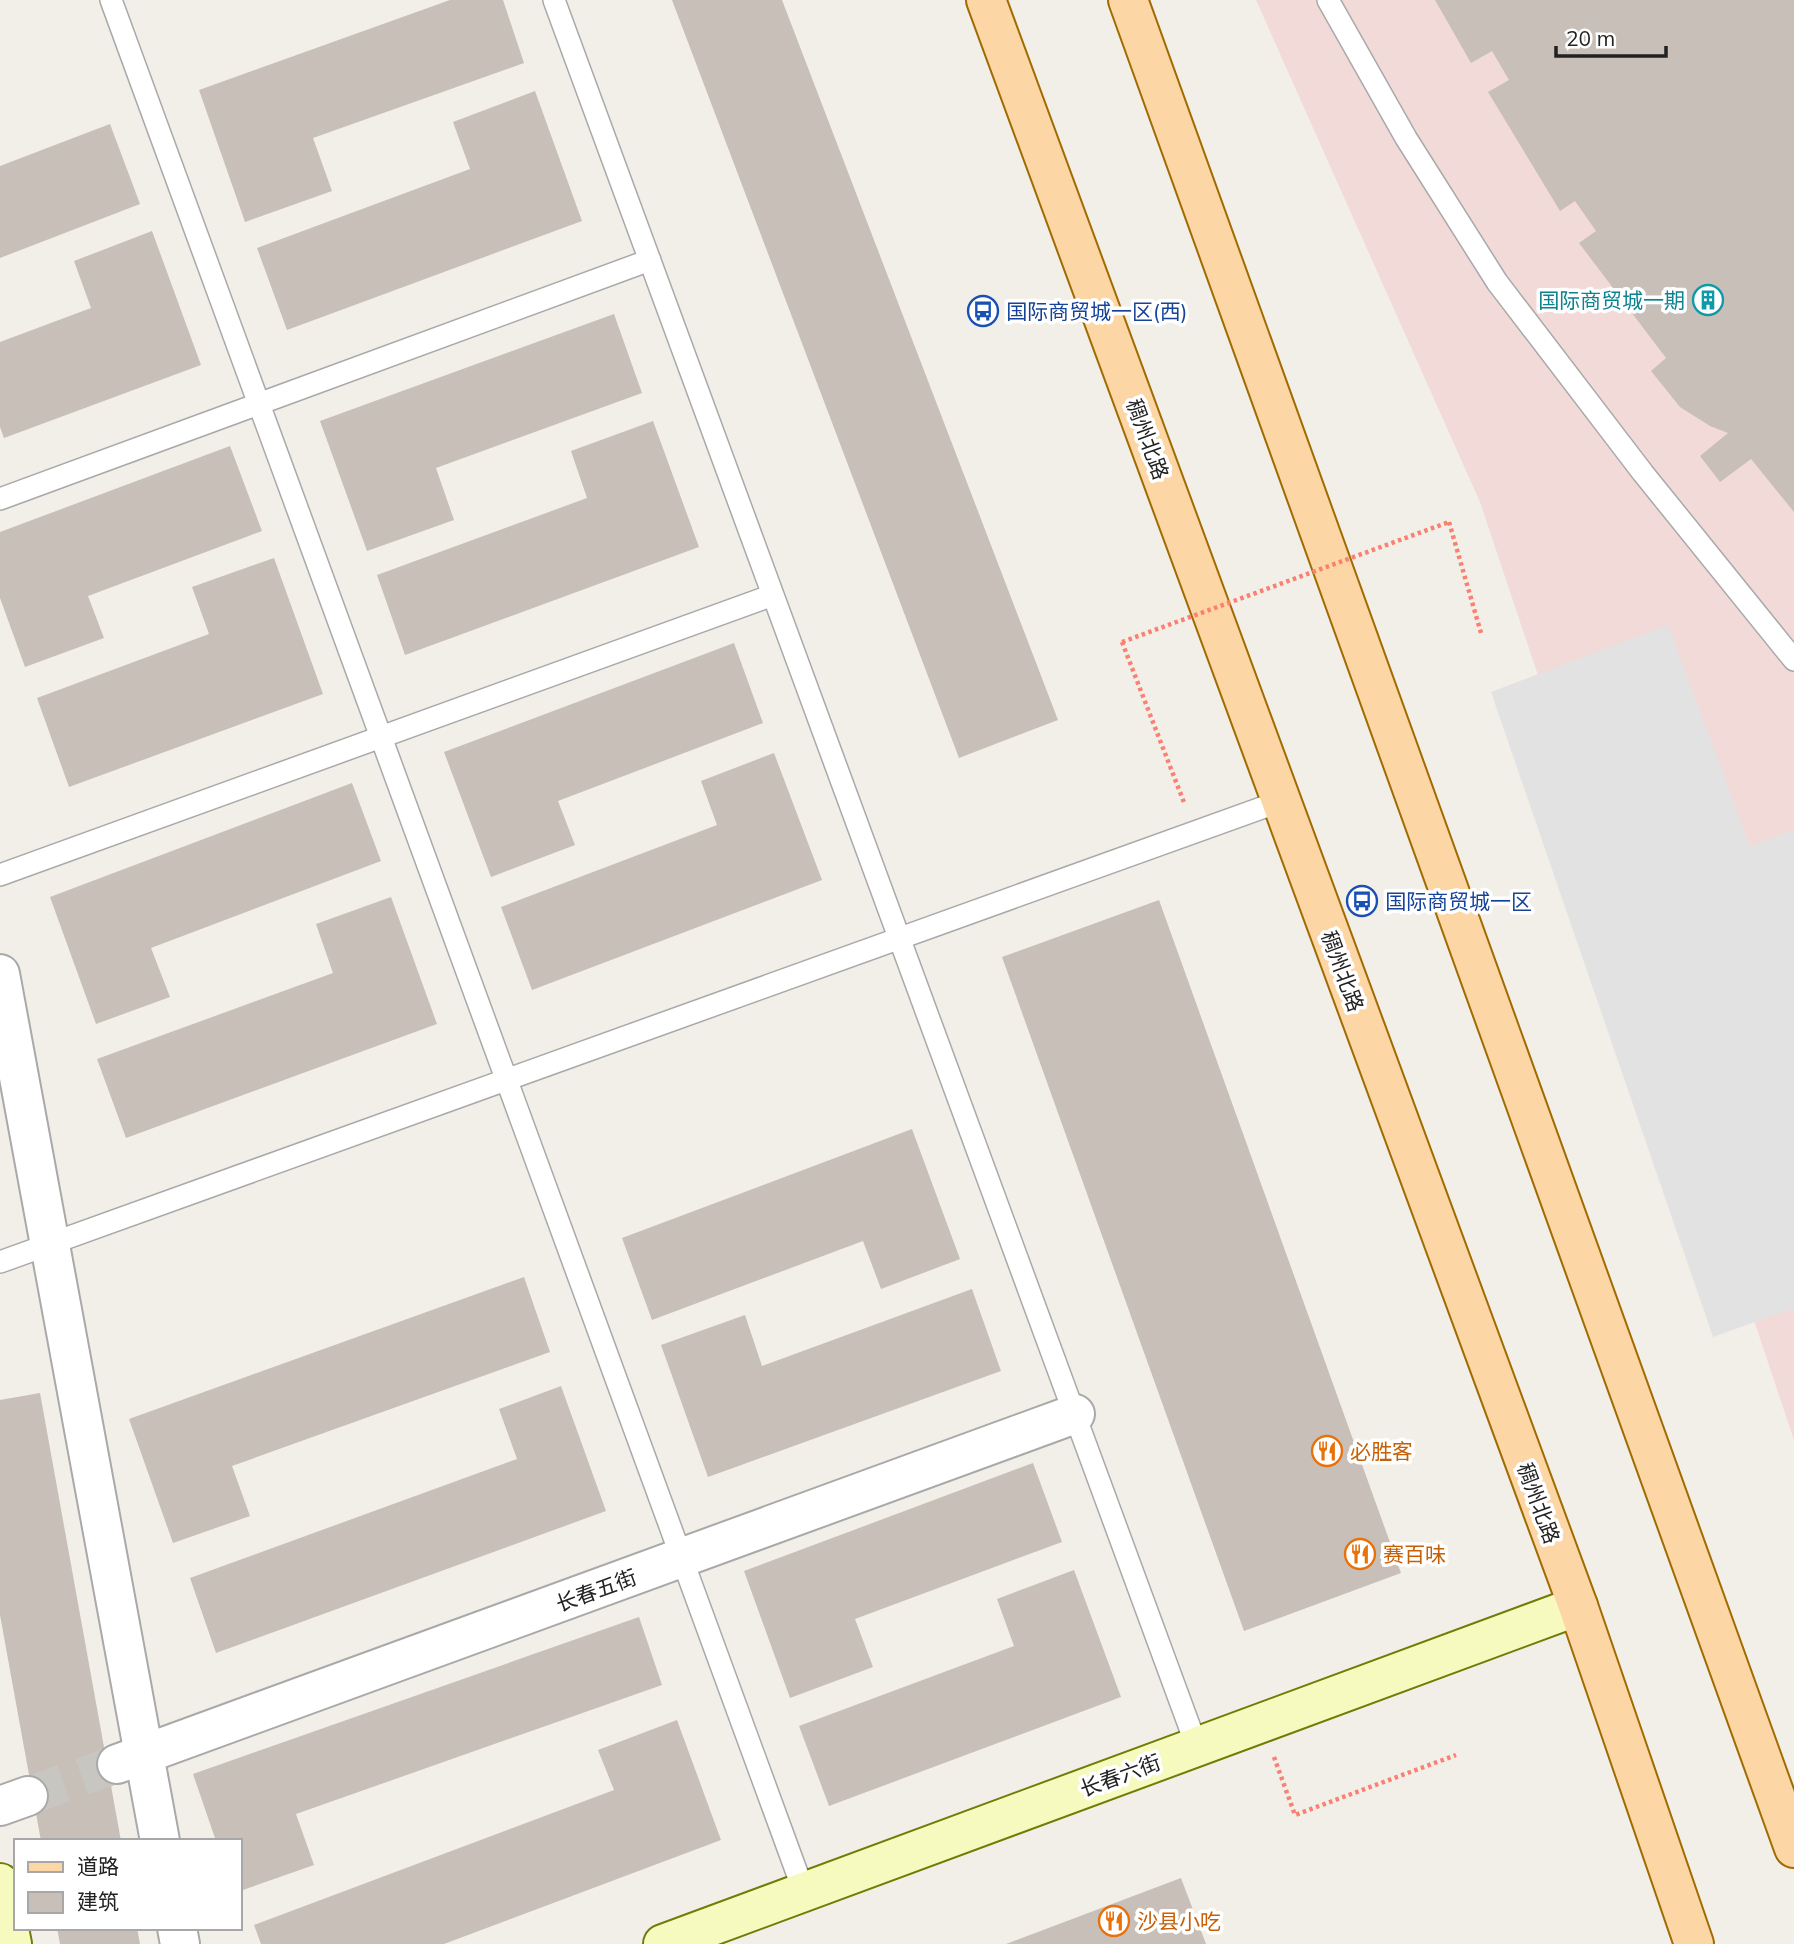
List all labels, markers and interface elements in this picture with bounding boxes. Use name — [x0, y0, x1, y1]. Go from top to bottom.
scale bar — [1556, 14, 1666, 58]
text: 20 m — [1566, 25, 1615, 51]
building icon: 国际商贸城一期 — [1691, 283, 1725, 317]
place label: 国际商贸城一期 — [1538, 287, 1685, 313]
bus stop icon: 国际商贸城一区(西) — [966, 294, 1000, 328]
place label: 国际商贸城一区(西) — [1006, 298, 1187, 324]
street label: 稠州北路 — [1121, 395, 1175, 483]
bus stop icon: 国际商贸城一区 — [1345, 884, 1379, 918]
place label: 国际商贸城一区 — [1385, 888, 1532, 914]
street label: 稠州北路 — [1316, 927, 1370, 1015]
restaurant icon: 必胜客 — [1310, 1434, 1344, 1468]
place label: 必胜客 — [1350, 1438, 1413, 1464]
street label: 稠州北路 — [1512, 1459, 1566, 1547]
restaurant icon: 赛百味 — [1343, 1537, 1377, 1571]
place label: 赛百味 — [1383, 1541, 1446, 1567]
street label: 长春五街 — [552, 1563, 640, 1617]
street label: 长春六街 — [1076, 1748, 1164, 1802]
legend — [14, 1839, 242, 1930]
text: 道路 — [77, 1853, 119, 1879]
text: 建筑 — [77, 1888, 119, 1914]
restaurant icon: 沙县小吃 — [1097, 1904, 1131, 1938]
place label: 沙县小吃 — [1137, 1908, 1221, 1934]

